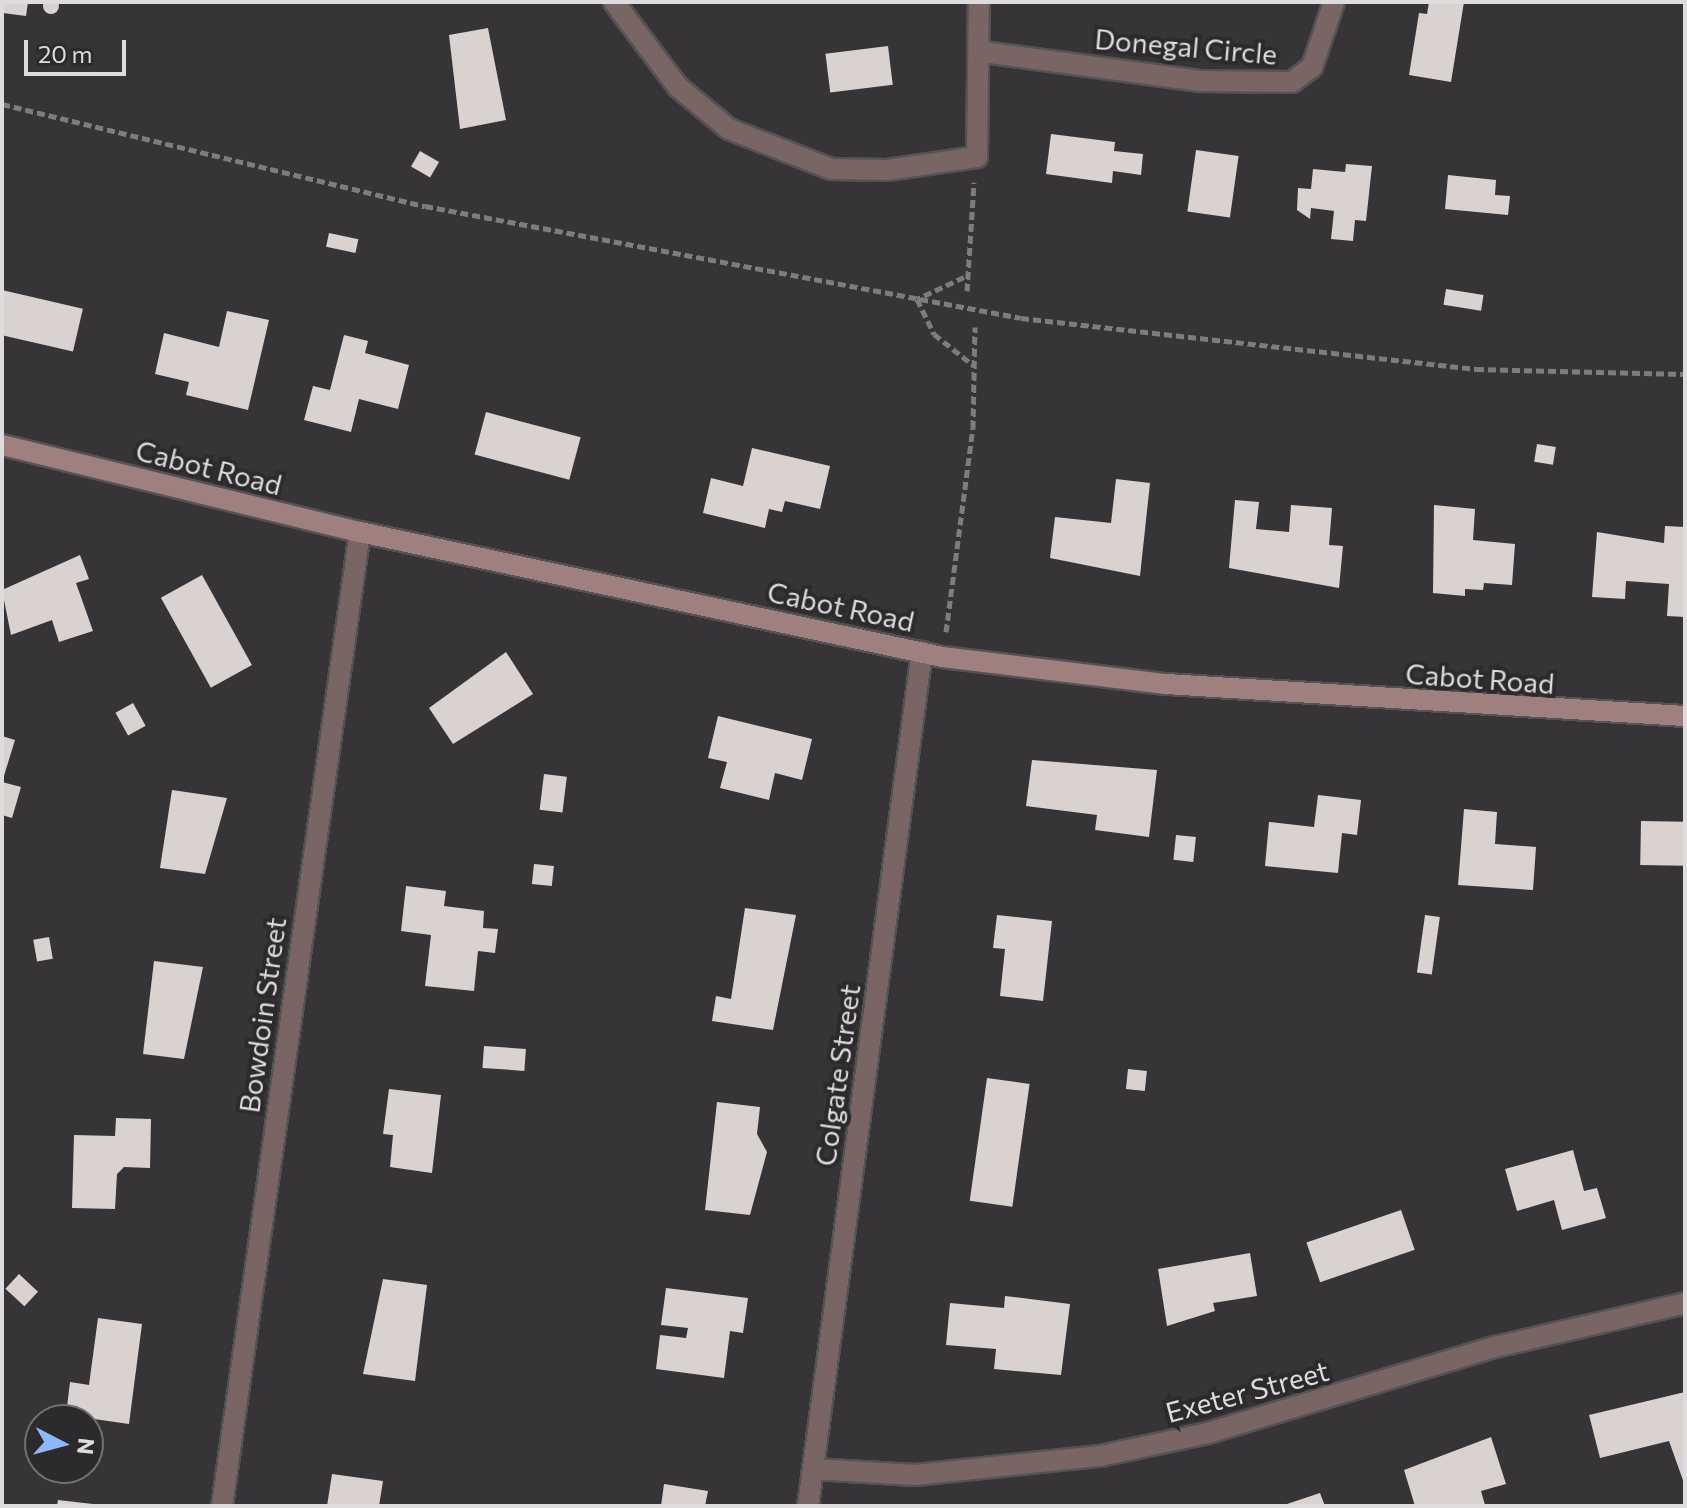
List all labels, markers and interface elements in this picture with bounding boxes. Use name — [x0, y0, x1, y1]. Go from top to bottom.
street label: Donegal Circle — [1093, 21, 1279, 71]
scale bar — [28, 24, 130, 74]
text: 20 m — [38, 39, 92, 68]
street label: Cabot Road — [133, 433, 285, 501]
street label: Cabot Road — [765, 574, 917, 638]
street label: Cabot Road — [1404, 656, 1556, 700]
street label: Bowdoin Street — [232, 915, 292, 1115]
street label: Colgate Street — [808, 982, 866, 1168]
street label: Exeter Street — [1162, 1353, 1332, 1429]
north arrow — [24, 1404, 104, 1484]
text: N — [72, 1437, 101, 1456]

